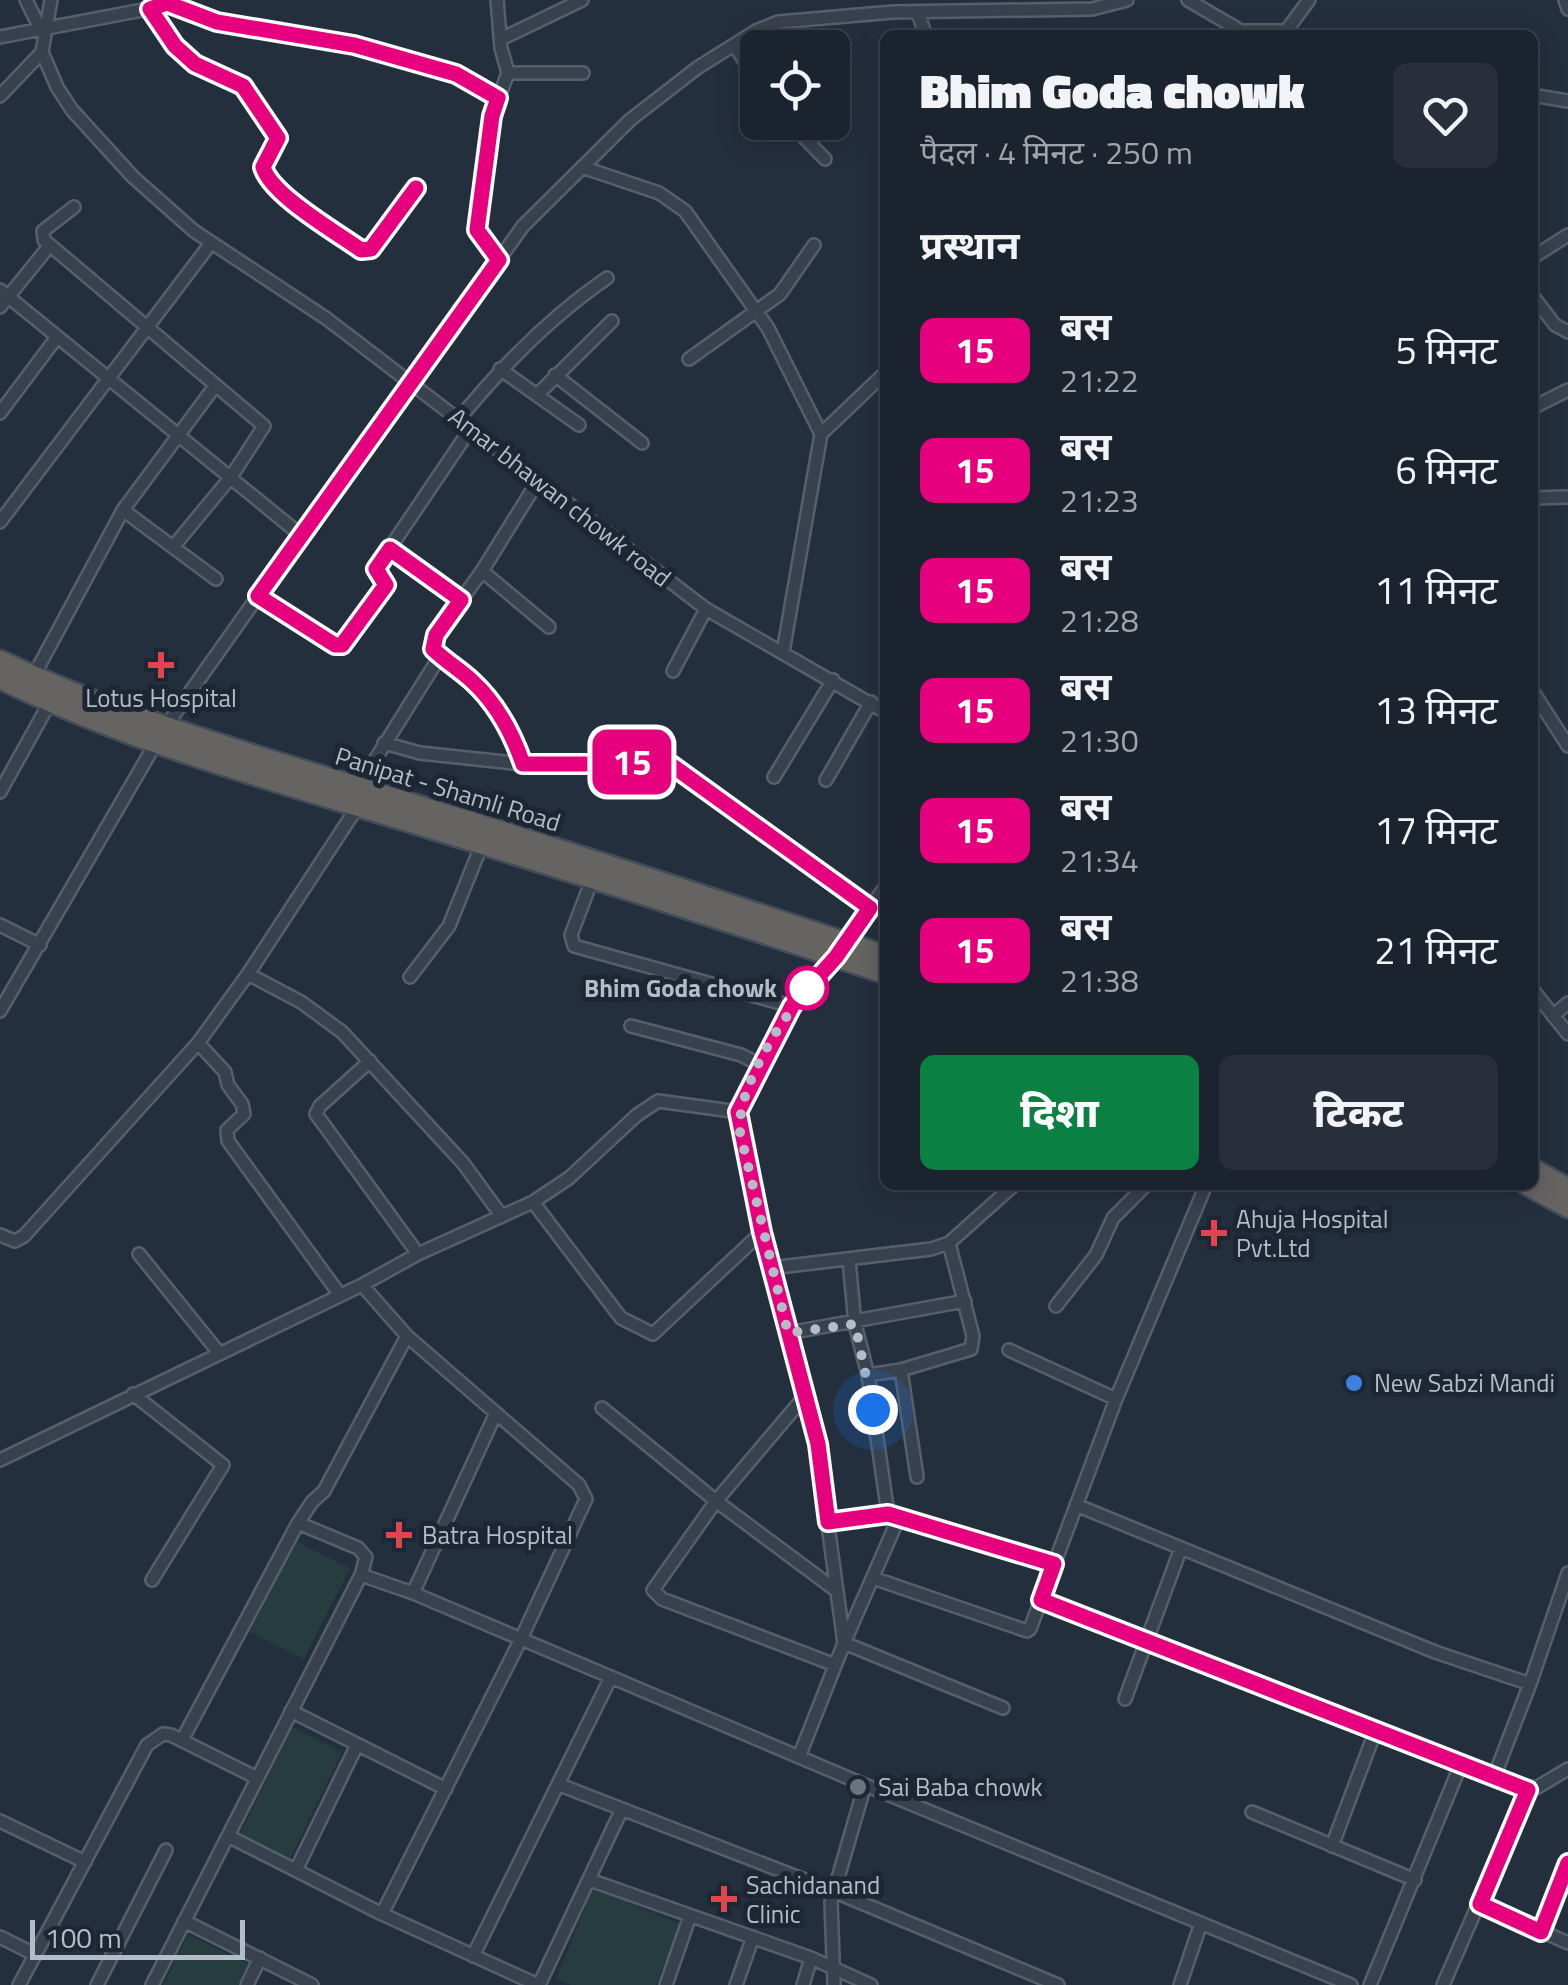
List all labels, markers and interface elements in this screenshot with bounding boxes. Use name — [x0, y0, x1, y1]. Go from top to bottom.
map controls — [740, 30, 850, 140]
button: locate — [740, 30, 850, 140]
text: Bhim Goda chowk — [920, 54, 1305, 127]
button: heart — [1393, 63, 1498, 168]
text: पैदल · 4 मिनट · 250 m — [920, 128, 1193, 176]
text: प्रस्थान — [920, 216, 1020, 274]
text: बस — [1060, 297, 1112, 355]
text: 5 मिनट — [1396, 321, 1498, 379]
text: 15 — [955, 323, 995, 377]
text: 21:22 — [1060, 356, 1139, 404]
street label: Amar bhawan chowk road — [441, 398, 679, 596]
text: बस — [1060, 417, 1112, 475]
text: 6 मिनट — [1396, 441, 1498, 499]
text: 15 — [955, 443, 995, 497]
text: 21:23 — [1060, 476, 1139, 524]
text: बस — [1060, 537, 1112, 595]
text: 11 मिनट — [1374, 561, 1498, 619]
text: 15 — [955, 563, 995, 617]
text: 21:28 — [1060, 596, 1139, 644]
marker: Lotus Hospital — [148, 652, 174, 678]
text: बस — [1060, 657, 1112, 715]
place label: Lotus Hospital — [85, 679, 237, 717]
text: 13 मिनट — [1374, 681, 1498, 739]
text: 15 — [955, 683, 995, 737]
text: 21:30 — [1060, 716, 1139, 764]
line badge: 15 — [587, 730, 677, 794]
text: 15 — [612, 735, 652, 789]
street label: Panipat - Shamli Road — [331, 737, 565, 841]
text: बस — [1060, 777, 1112, 835]
text: 17 मिनट — [1374, 801, 1498, 859]
text: 15 — [955, 803, 995, 857]
text: 21:34 — [1060, 836, 1139, 884]
text: बस — [1060, 897, 1112, 955]
text: 21 मिनट — [1374, 921, 1498, 979]
text: 15 — [955, 923, 995, 977]
text: 21:38 — [1060, 956, 1139, 1004]
marker: Bhim Goda chowk — [786, 967, 828, 1009]
place label: Bhim Goda chowk — [584, 969, 777, 1007]
button: दिशा — [920, 1055, 1199, 1170]
button: टिकट — [1219, 1055, 1498, 1170]
place label: Ahuja Hospital Pvt.Ltd — [1236, 1200, 1388, 1267]
marker: Ahuja Hospital Pvt.Ltd — [1201, 1220, 1227, 1246]
place label: New Sabzi Mandi — [1374, 1364, 1555, 1402]
marker: New Sabzi Mandi — [1343, 1372, 1365, 1394]
your location — [848, 1385, 898, 1435]
place label: Batra Hospital — [422, 1516, 573, 1554]
marker: Batra Hospital — [386, 1522, 412, 1548]
place label: Sai Baba chowk — [878, 1768, 1043, 1806]
marker: Sai Baba chowk — [847, 1776, 869, 1798]
place label: Sachidanand Clinic — [746, 1866, 880, 1933]
marker: Sachidanand Clinic — [711, 1886, 737, 1912]
scale bar — [30, 1915, 245, 1960]
text: 100 m — [45, 1916, 122, 1959]

